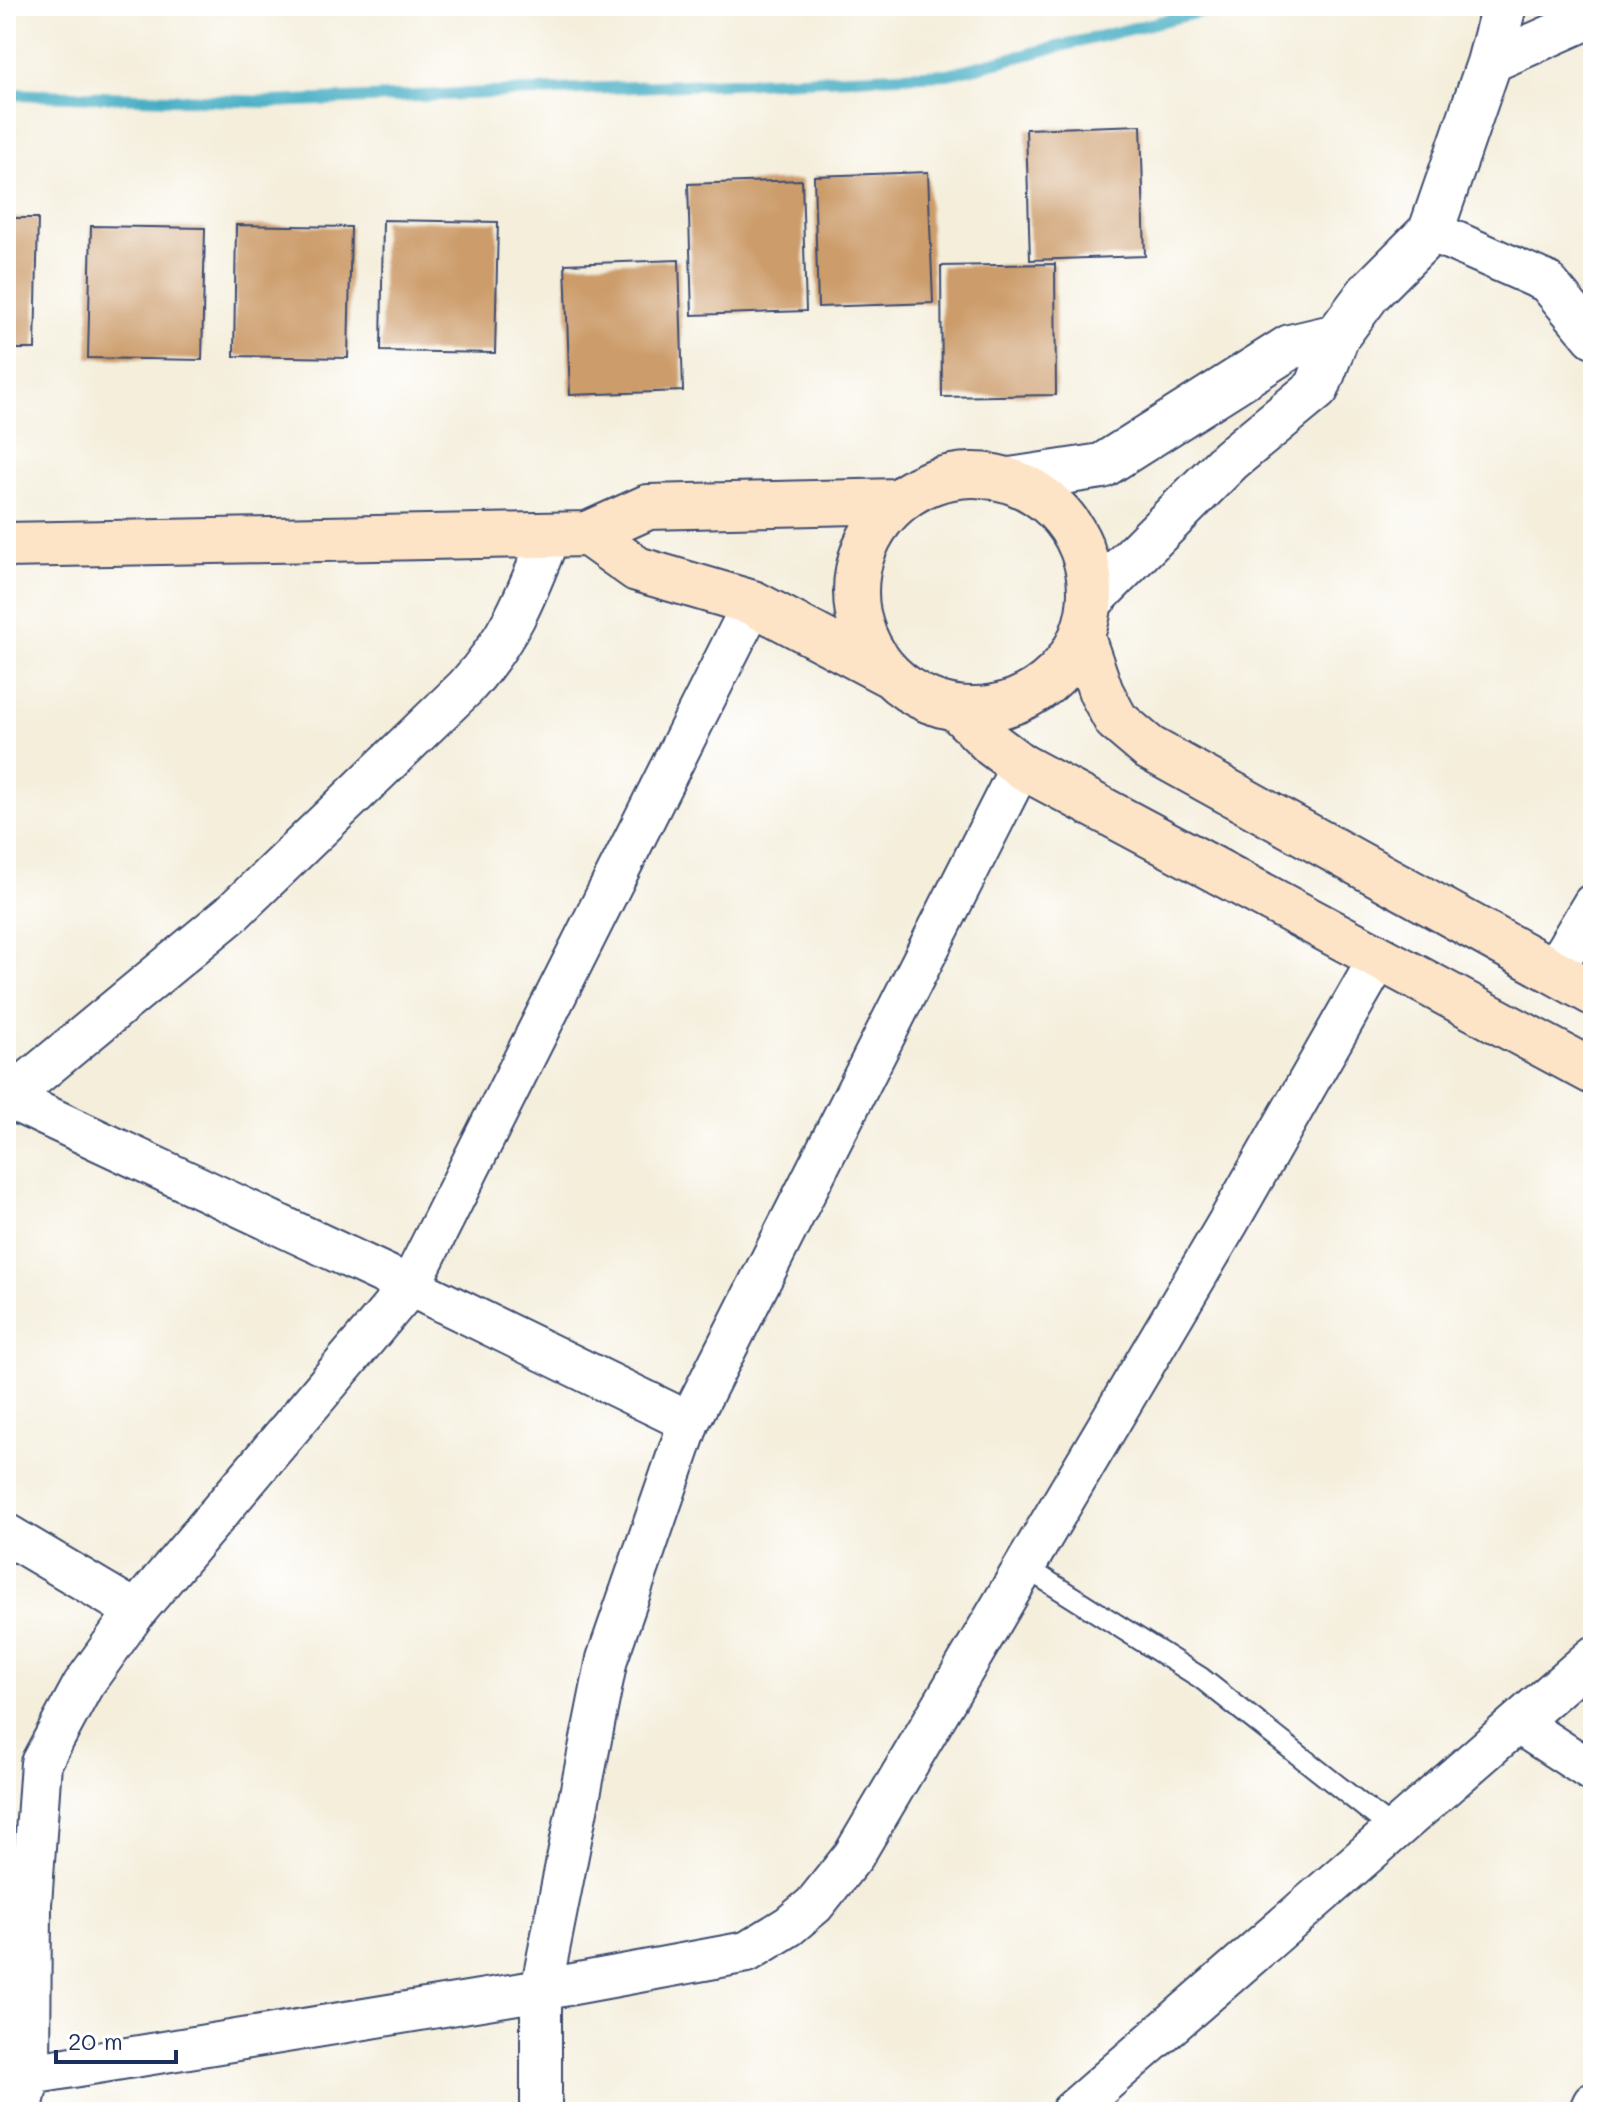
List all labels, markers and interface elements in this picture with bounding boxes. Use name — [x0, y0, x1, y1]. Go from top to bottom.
scale bar — [56, 2014, 176, 2064]
text: 20 m — [68, 2025, 123, 2056]

